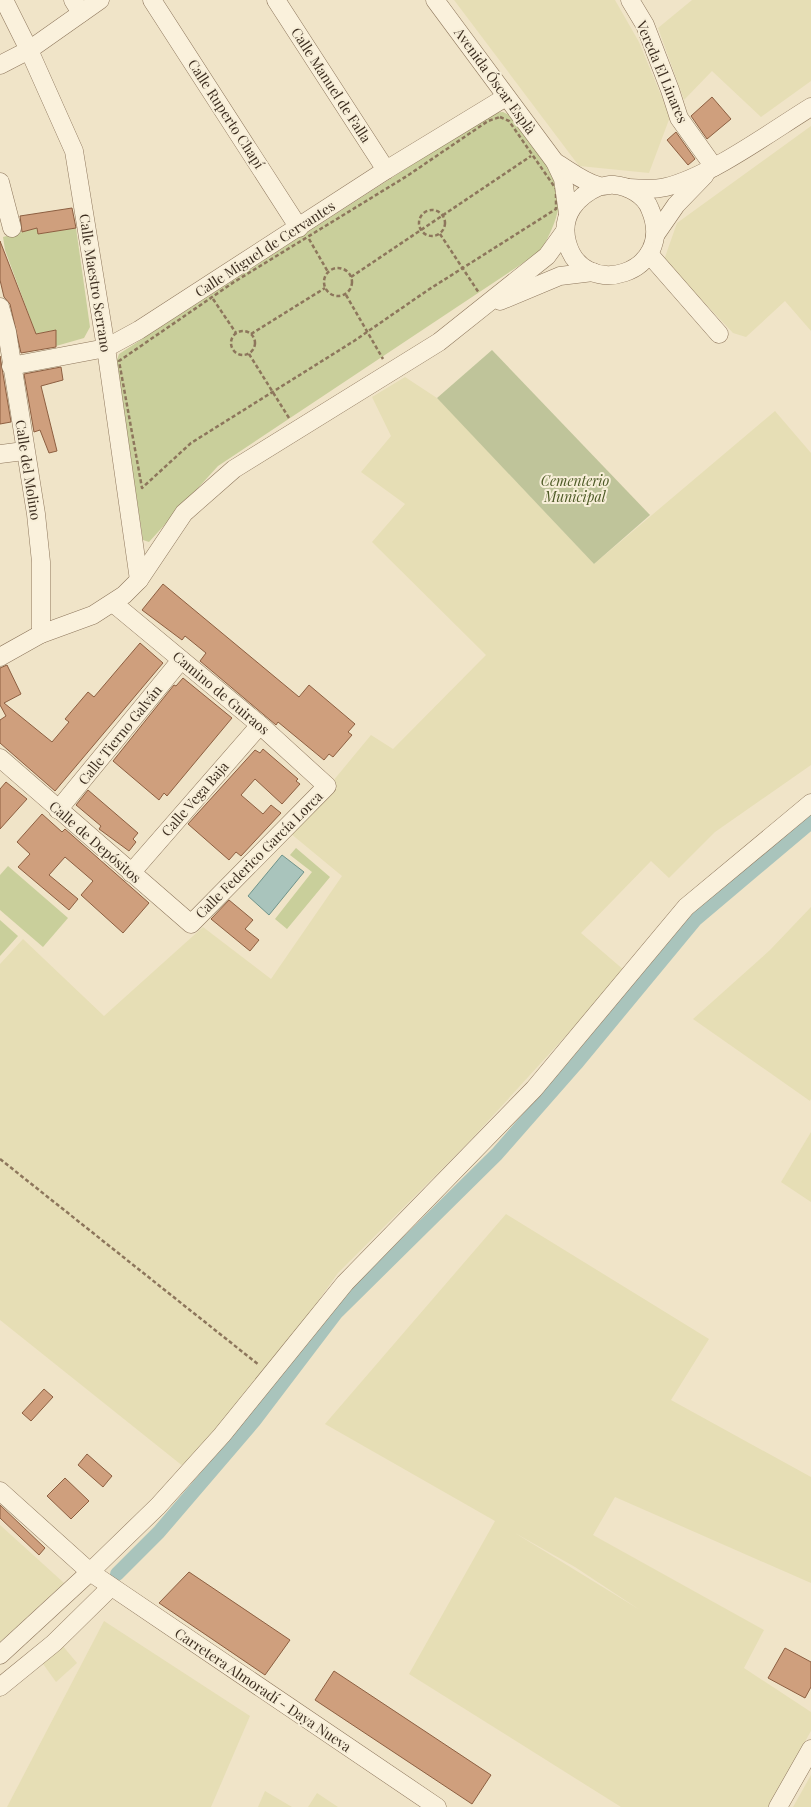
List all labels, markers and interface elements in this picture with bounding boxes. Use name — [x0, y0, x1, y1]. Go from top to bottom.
street label: Vereda El Linares — [632, 17, 693, 126]
street label: Avenida Óscar Esplà — [450, 23, 540, 138]
street label: Calle Manuel de Falla — [287, 24, 376, 146]
street label: Calle Ruperto Chapí — [184, 55, 269, 172]
street label: Calle Miguel de Cervantes — [191, 196, 338, 301]
street label: Calle Maestro Serrano — [75, 212, 116, 354]
street label: Calle del Molino — [11, 418, 46, 522]
park label: Cementerio Municipal — [541, 471, 609, 506]
street label: Camino de Guiraos — [169, 647, 274, 739]
street label: Calle Tierno Galván — [73, 680, 166, 789]
street label: Calle Vega Baja — [157, 757, 233, 840]
street label: Calle Federico García Lorca — [191, 787, 326, 922]
street label: Calle de Depósitos — [45, 796, 145, 887]
street label: Carretera Almoradí - Daya Nueva — [171, 1623, 355, 1756]

